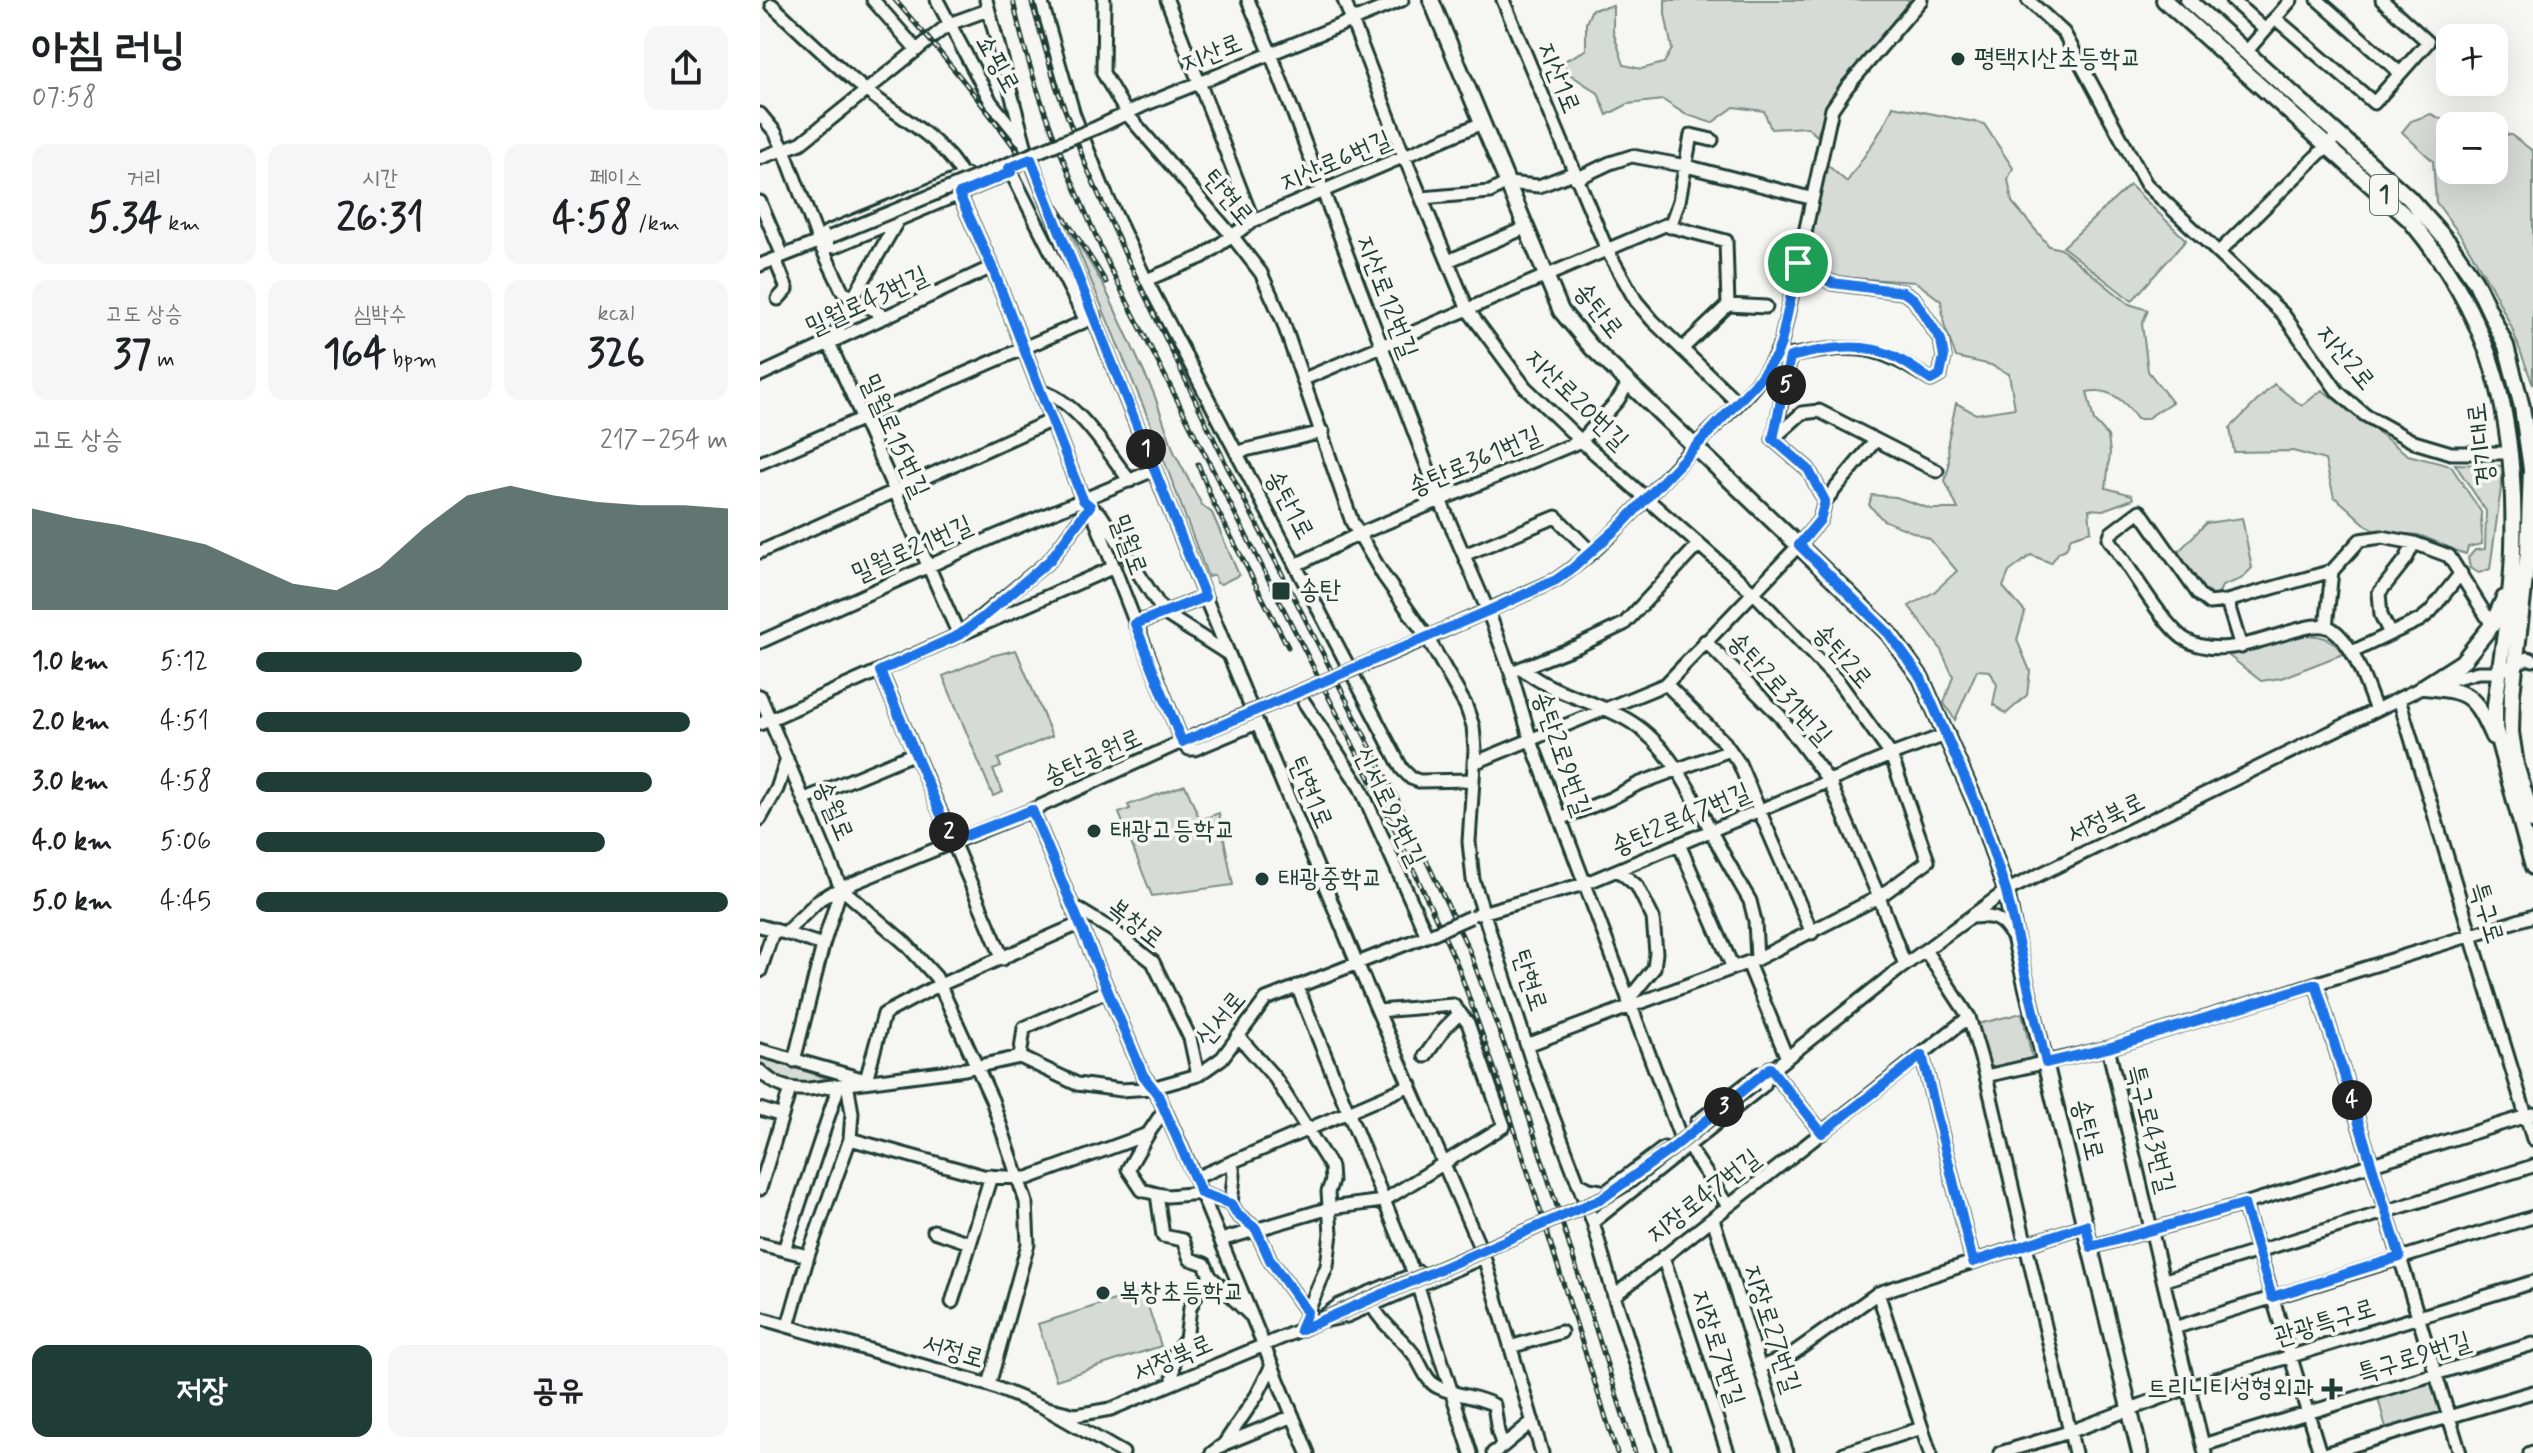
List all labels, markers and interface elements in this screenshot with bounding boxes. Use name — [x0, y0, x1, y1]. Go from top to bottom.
text: 아침 러닝 — [32, 22, 186, 80]
map controls — [2436, 24, 2508, 184]
button: + — [2436, 24, 2508, 96]
button: share — [644, 26, 728, 110]
street label: 지산로 — [1177, 26, 1247, 82]
street label: 쇼핑로 — [967, 28, 1027, 100]
street label: 지산1로 — [1528, 37, 1588, 119]
place label: 평택지산초등학교 — [1974, 42, 2141, 76]
marker: 평택지산초등학교 — [1949, 50, 1967, 68]
text: 07:58 — [32, 81, 96, 115]
button: − — [2436, 112, 2508, 184]
street label: 지산로6번길 — [1275, 123, 1397, 201]
street label: 탄현로 — [1195, 163, 1261, 233]
text: 거리 — [126, 165, 162, 193]
text: 시간 — [362, 165, 398, 193]
text: 페이스 — [589, 165, 643, 193]
road number: 1 — [2370, 175, 2398, 215]
text: 5.34 — [88, 193, 162, 245]
text: 26:31 — [336, 193, 424, 245]
text: 4:58 — [552, 193, 632, 245]
text: km — [162, 210, 200, 238]
text: /km — [632, 210, 680, 238]
pin — [1764, 229, 1832, 297]
street label: 지산로12번길 — [1347, 231, 1425, 363]
icon: arrive — [1776, 241, 1820, 285]
street label: 밀월로43번길 — [800, 259, 934, 345]
street label: 송탄로 — [1565, 276, 1631, 346]
text: kcal — [598, 300, 634, 328]
text: 고도 상승 — [106, 301, 182, 329]
text: 심박수 — [353, 301, 407, 329]
street label: 지산2로 — [2308, 318, 2382, 398]
text: 326 — [587, 328, 645, 380]
text: 37 — [113, 329, 151, 381]
text: 164 — [323, 329, 387, 381]
street label: 지산로20번길 — [1517, 342, 1635, 458]
text: m — [151, 346, 175, 374]
text: bpm — [387, 346, 437, 374]
pin: 5 — [1766, 365, 1806, 405]
street label: 밀월로15번길 — [852, 369, 936, 503]
text: 5 — [1779, 371, 1793, 399]
street label: 경기대로 — [2460, 400, 2504, 488]
street label: 송탄로361번길 — [1403, 419, 1547, 505]
text: 고도 상승 — [32, 424, 123, 458]
text: 217–254 m — [600, 424, 728, 458]
pin: 1 — [1126, 429, 1166, 469]
text: 1 — [1141, 435, 1151, 463]
street label: 송탄1로 — [1257, 464, 1321, 546]
street label: 밀월로21번길 — [846, 508, 978, 592]
street label: 밀월로 — [1101, 510, 1155, 580]
place label: 송탄 — [1299, 574, 1341, 608]
marker: 송탄 — [1270, 580, 1292, 602]
street label: 송탄2로 — [1804, 617, 1880, 697]
street label: 송탄2로31번길 — [1719, 625, 1839, 753]
text: 1.0 km — [32, 645, 109, 679]
text: 5:12 — [160, 645, 208, 679]
street label: 송탄2로9번길 — [1524, 687, 1598, 821]
text: 2.0 km — [32, 705, 110, 739]
text: 4:51 — [160, 705, 209, 739]
street label: 송탄공원로 — [1038, 721, 1148, 795]
street label: 신서로93번길 — [1345, 742, 1433, 873]
street label: 탄현1로 — [1280, 752, 1340, 834]
text: 3.0 km — [32, 765, 109, 799]
text: 4:58 — [160, 765, 212, 799]
street label: 송월로 — [805, 775, 861, 847]
street label: 송탄2로47번길 — [1606, 775, 1756, 865]
street label: 서정북로 — [2061, 785, 2151, 853]
pin: 2 — [929, 812, 969, 852]
place label: 태광고등학교 — [1110, 814, 1236, 848]
text: 2 — [944, 818, 954, 846]
marker: 태광고등학교 — [1085, 822, 1103, 840]
text: 4.0 km — [32, 825, 112, 859]
text: 5:06 — [160, 825, 211, 859]
place label: 태광중학교 — [1278, 862, 1383, 896]
marker: 태광중학교 — [1253, 870, 1271, 888]
street label: 특구로 — [2461, 878, 2511, 948]
text: 5.0 km — [32, 885, 113, 919]
text: 4:45 — [160, 885, 211, 919]
street label: 복창로 — [1100, 891, 1170, 957]
street label: 탄현로 — [1503, 946, 1555, 1016]
street label: 신서로 — [1188, 984, 1254, 1054]
street label: 특구로43번길 — [2118, 1061, 2182, 1197]
pin: 4 — [2332, 1080, 2372, 1120]
text: 4 — [2346, 1086, 2358, 1114]
pin: 3 — [1704, 1087, 1744, 1127]
text: 3 — [1719, 1093, 1729, 1121]
street label: 송탄로 — [2063, 1095, 2111, 1165]
street label: 지장로47번길 — [1640, 1142, 1768, 1252]
street label: 지장로27번길 — [1734, 1260, 1808, 1398]
place label: 복창초등학교 — [1119, 1276, 1245, 1310]
marker: 복창초등학교 — [1094, 1284, 1112, 1302]
street label: 지장로7번길 — [1682, 1285, 1752, 1411]
street label: 관광특구로 — [2270, 1291, 2380, 1355]
street label: 특구로9번길 — [2353, 1325, 2475, 1391]
street label: 서정로 — [918, 1327, 988, 1377]
street label: 서정북로 — [1128, 1327, 1218, 1391]
button: 저장 — [32, 1345, 372, 1437]
button: 공유 — [388, 1345, 728, 1437]
place label: 트리니티성형외과 — [2147, 1372, 2314, 1406]
marker: 트리니티성형외과 — [2321, 1378, 2343, 1400]

